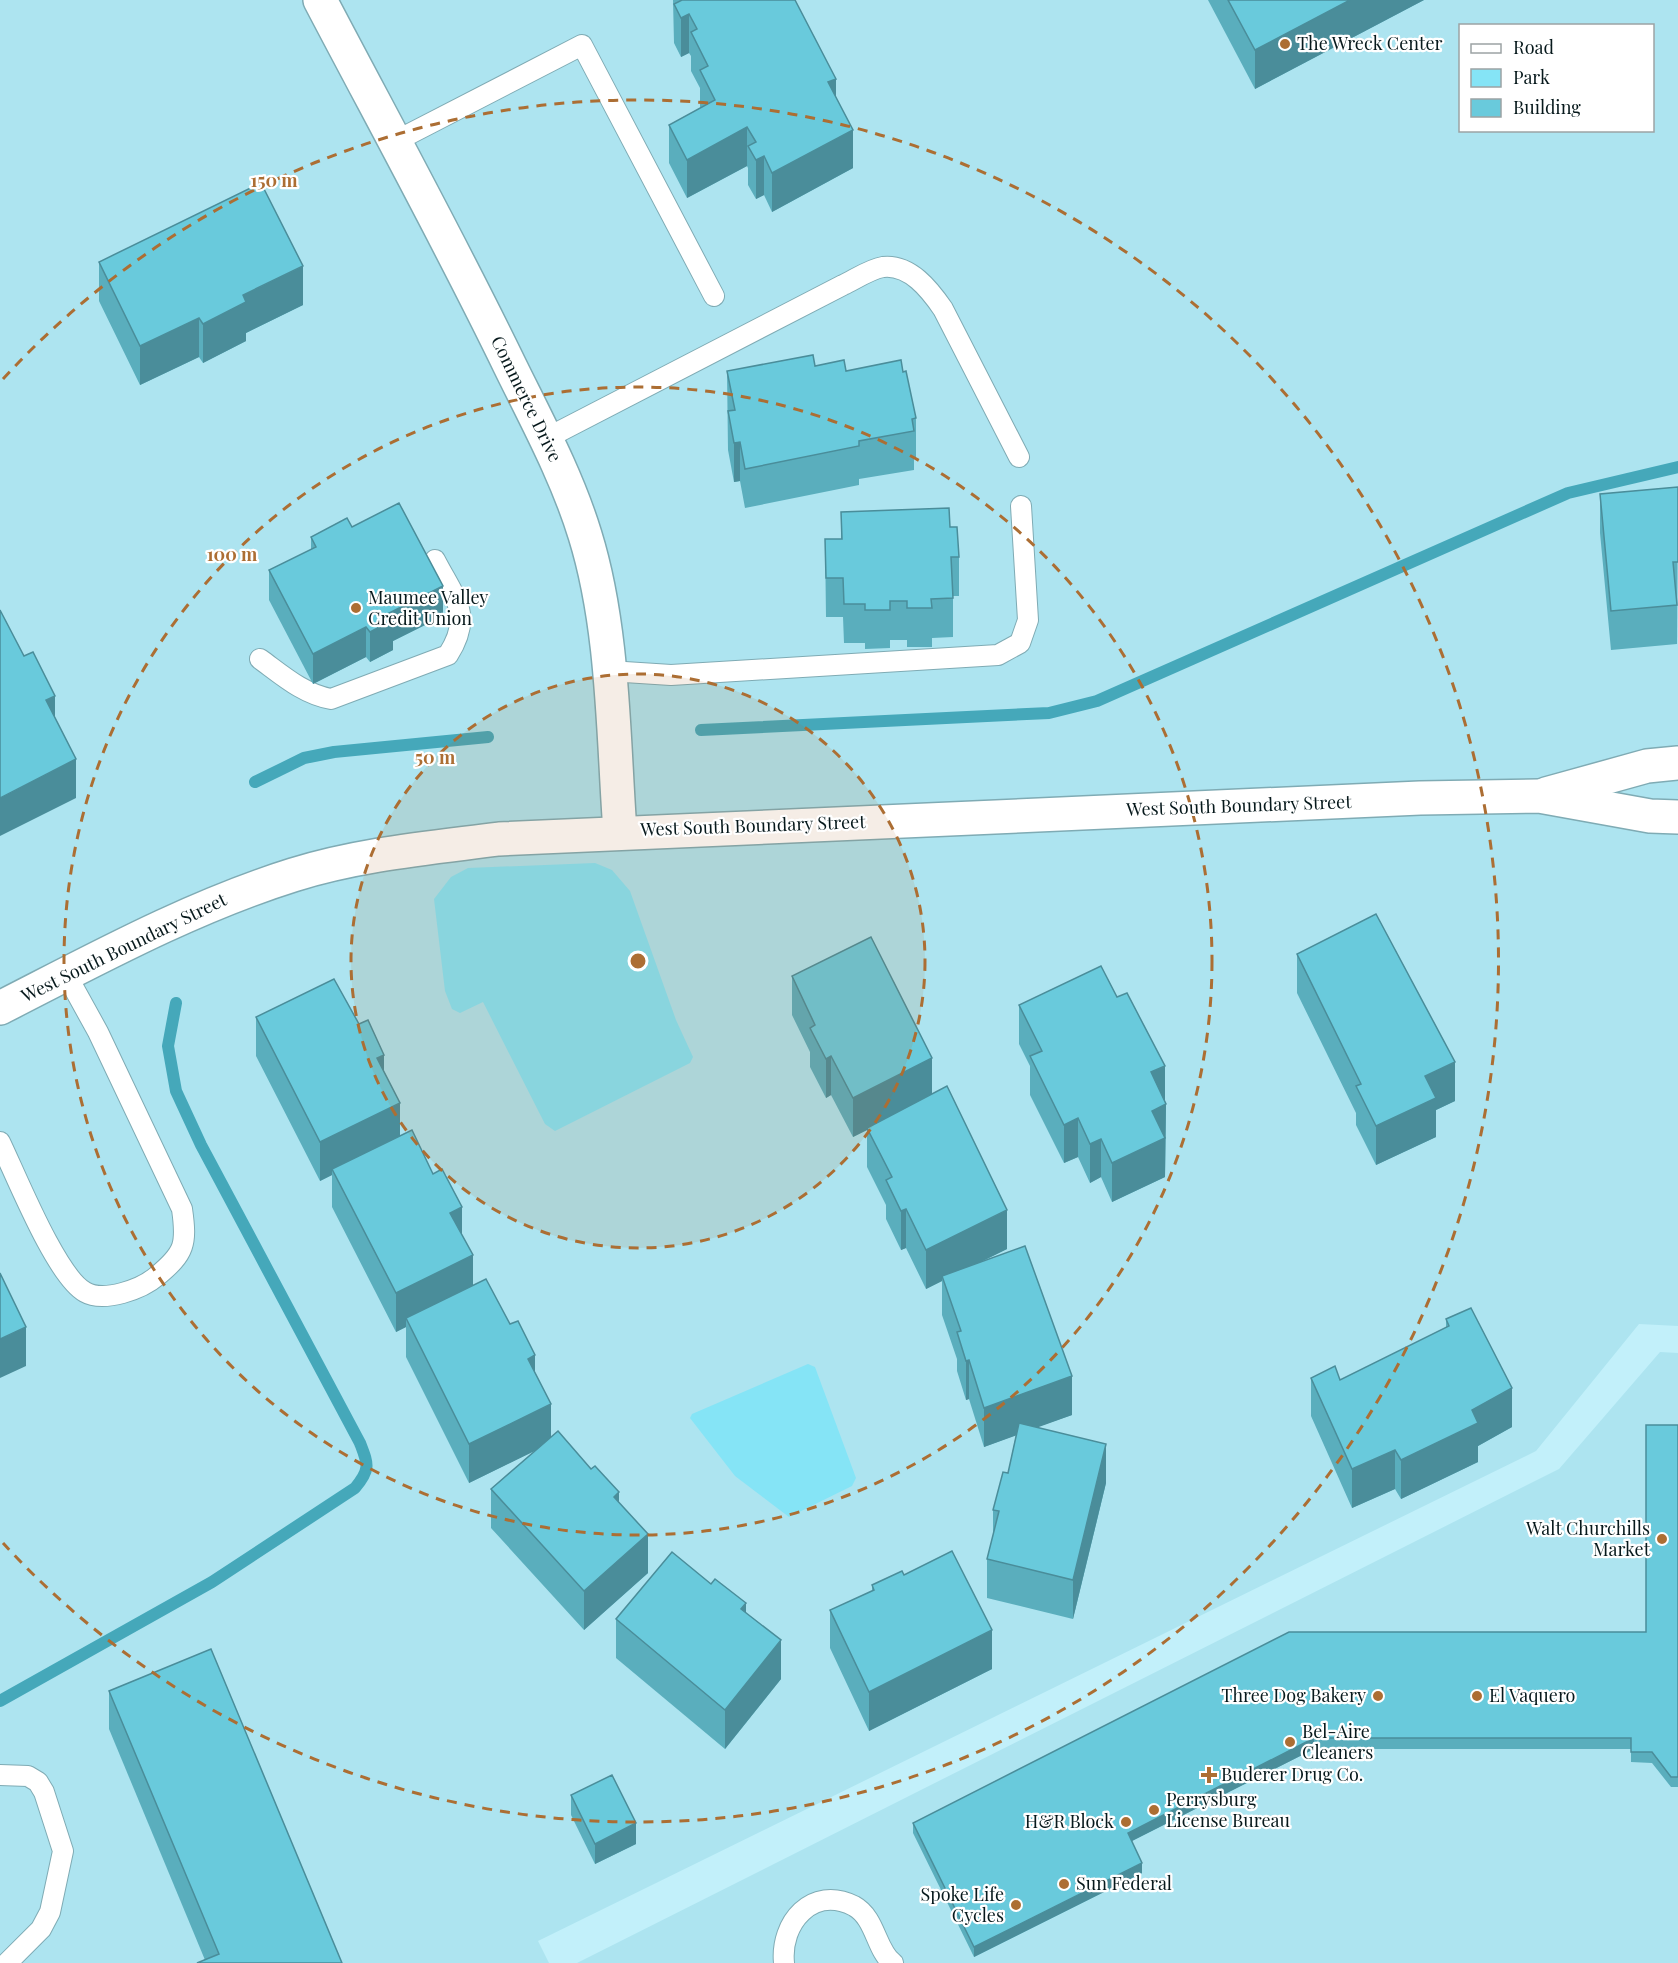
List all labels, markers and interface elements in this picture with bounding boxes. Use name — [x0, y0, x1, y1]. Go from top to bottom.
legend — [1459, 24, 1654, 132]
place label: The Wreck Center — [1297, 31, 1443, 55]
text: Road — [1513, 35, 1554, 59]
marker: The Wreck Center — [1278, 37, 1292, 51]
text: Park — [1513, 65, 1550, 89]
text: Building — [1513, 95, 1581, 119]
text: 150 m — [250, 168, 298, 192]
street label: Commerce Drive — [486, 332, 568, 466]
text: 100 m — [207, 542, 258, 566]
place label: Maumee Valley Credit Union — [368, 585, 488, 630]
marker: Maumee Valley Credit Union — [349, 601, 363, 615]
text: 50 m — [415, 745, 456, 769]
street label: West South Boundary Street — [1125, 789, 1353, 821]
street label: West South Boundary Street — [639, 809, 867, 841]
street label: West South Boundary Street — [16, 887, 231, 1008]
centre of rings — [628, 951, 648, 971]
place label: Walt Churchills Market — [1525, 1516, 1651, 1561]
marker: Walt Churchills Market — [1655, 1532, 1669, 1546]
place label: Three Dog Bakery — [1221, 1683, 1366, 1707]
place label: El Vaquero — [1489, 1683, 1576, 1707]
marker: Three Dog Bakery — [1371, 1689, 1385, 1703]
marker: El Vaquero — [1470, 1689, 1484, 1703]
place label: Bel-Aire Cleaners — [1302, 1719, 1373, 1764]
marker: Bel-Aire Cleaners — [1283, 1735, 1297, 1749]
place label: Buderer Drug Co. — [1221, 1762, 1363, 1786]
marker: Buderer Drug Co. — [1202, 1768, 1216, 1782]
place label: Perrysburg License Bureau — [1166, 1787, 1290, 1832]
marker: Perrysburg License Bureau — [1147, 1803, 1161, 1817]
place label: H&R Block — [1025, 1809, 1114, 1833]
marker: H&R Block — [1119, 1815, 1133, 1829]
place label: Sun Federal — [1076, 1871, 1172, 1895]
marker: Sun Federal — [1057, 1877, 1071, 1891]
place label: Spoke Life Cycles — [921, 1882, 1004, 1927]
marker: Spoke Life Cycles — [1009, 1898, 1023, 1912]

